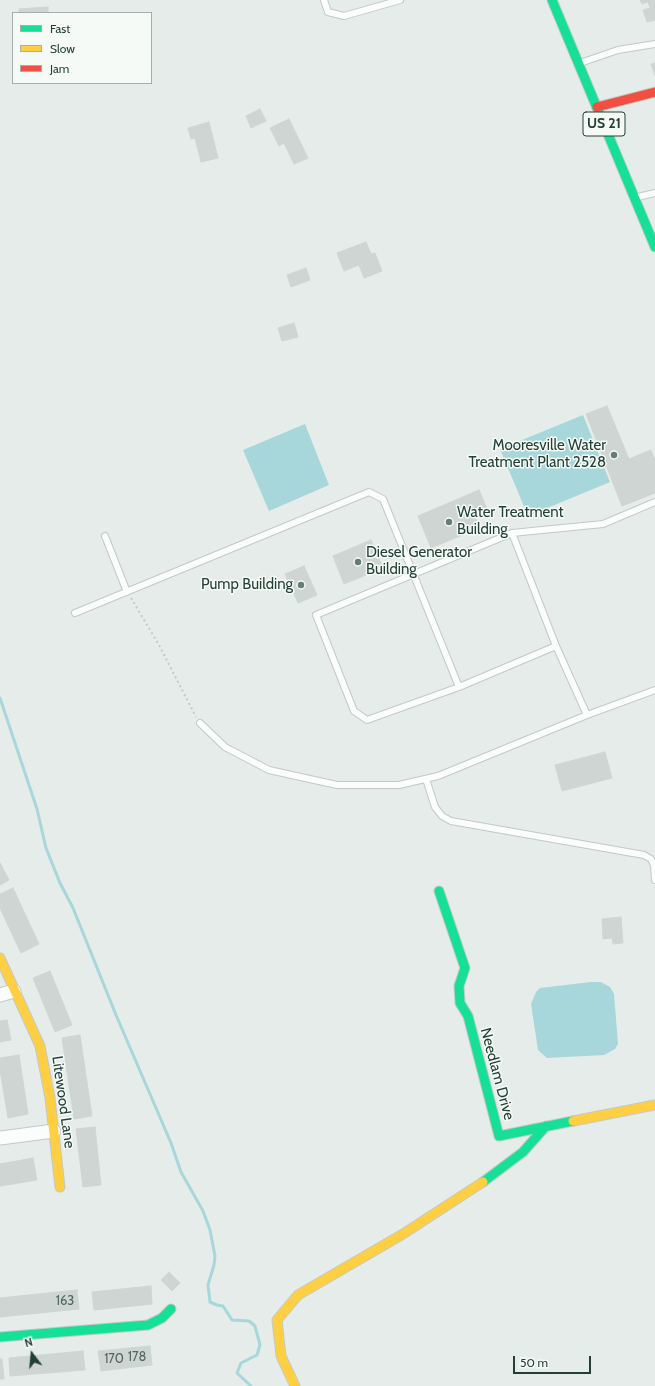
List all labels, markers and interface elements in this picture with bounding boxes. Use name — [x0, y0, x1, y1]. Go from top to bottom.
legend — [12, 12, 152, 84]
text: Fast — [50, 21, 70, 36]
text: Slow — [50, 41, 75, 56]
text: Jam — [50, 61, 69, 76]
road number: US 21 — [583, 112, 625, 136]
place label: Mooresville Water Treatment Plant 2528 — [469, 437, 606, 472]
marker: Mooresville Water Treatment Plant 2528 — [609, 450, 619, 460]
place label: Water Treatment Building — [457, 504, 564, 539]
marker: Water Treatment Building — [444, 517, 454, 527]
place label: Diesel Generator Building — [366, 544, 472, 579]
marker: Diesel Generator Building — [353, 557, 363, 567]
place label: Pump Building — [201, 576, 293, 594]
marker: Pump Building — [296, 580, 306, 590]
street label: Needlam Drive — [476, 1026, 518, 1122]
street label: Litewood Lane — [48, 1055, 78, 1149]
house number: 163 — [56, 1293, 74, 1309]
north arrow — [12, 1334, 52, 1374]
text: N — [23, 1335, 34, 1350]
scale bar — [515, 1348, 593, 1374]
house number: 178 — [128, 1349, 146, 1365]
house number: 170 — [104, 1351, 124, 1367]
text: 50 m — [520, 1355, 548, 1370]

